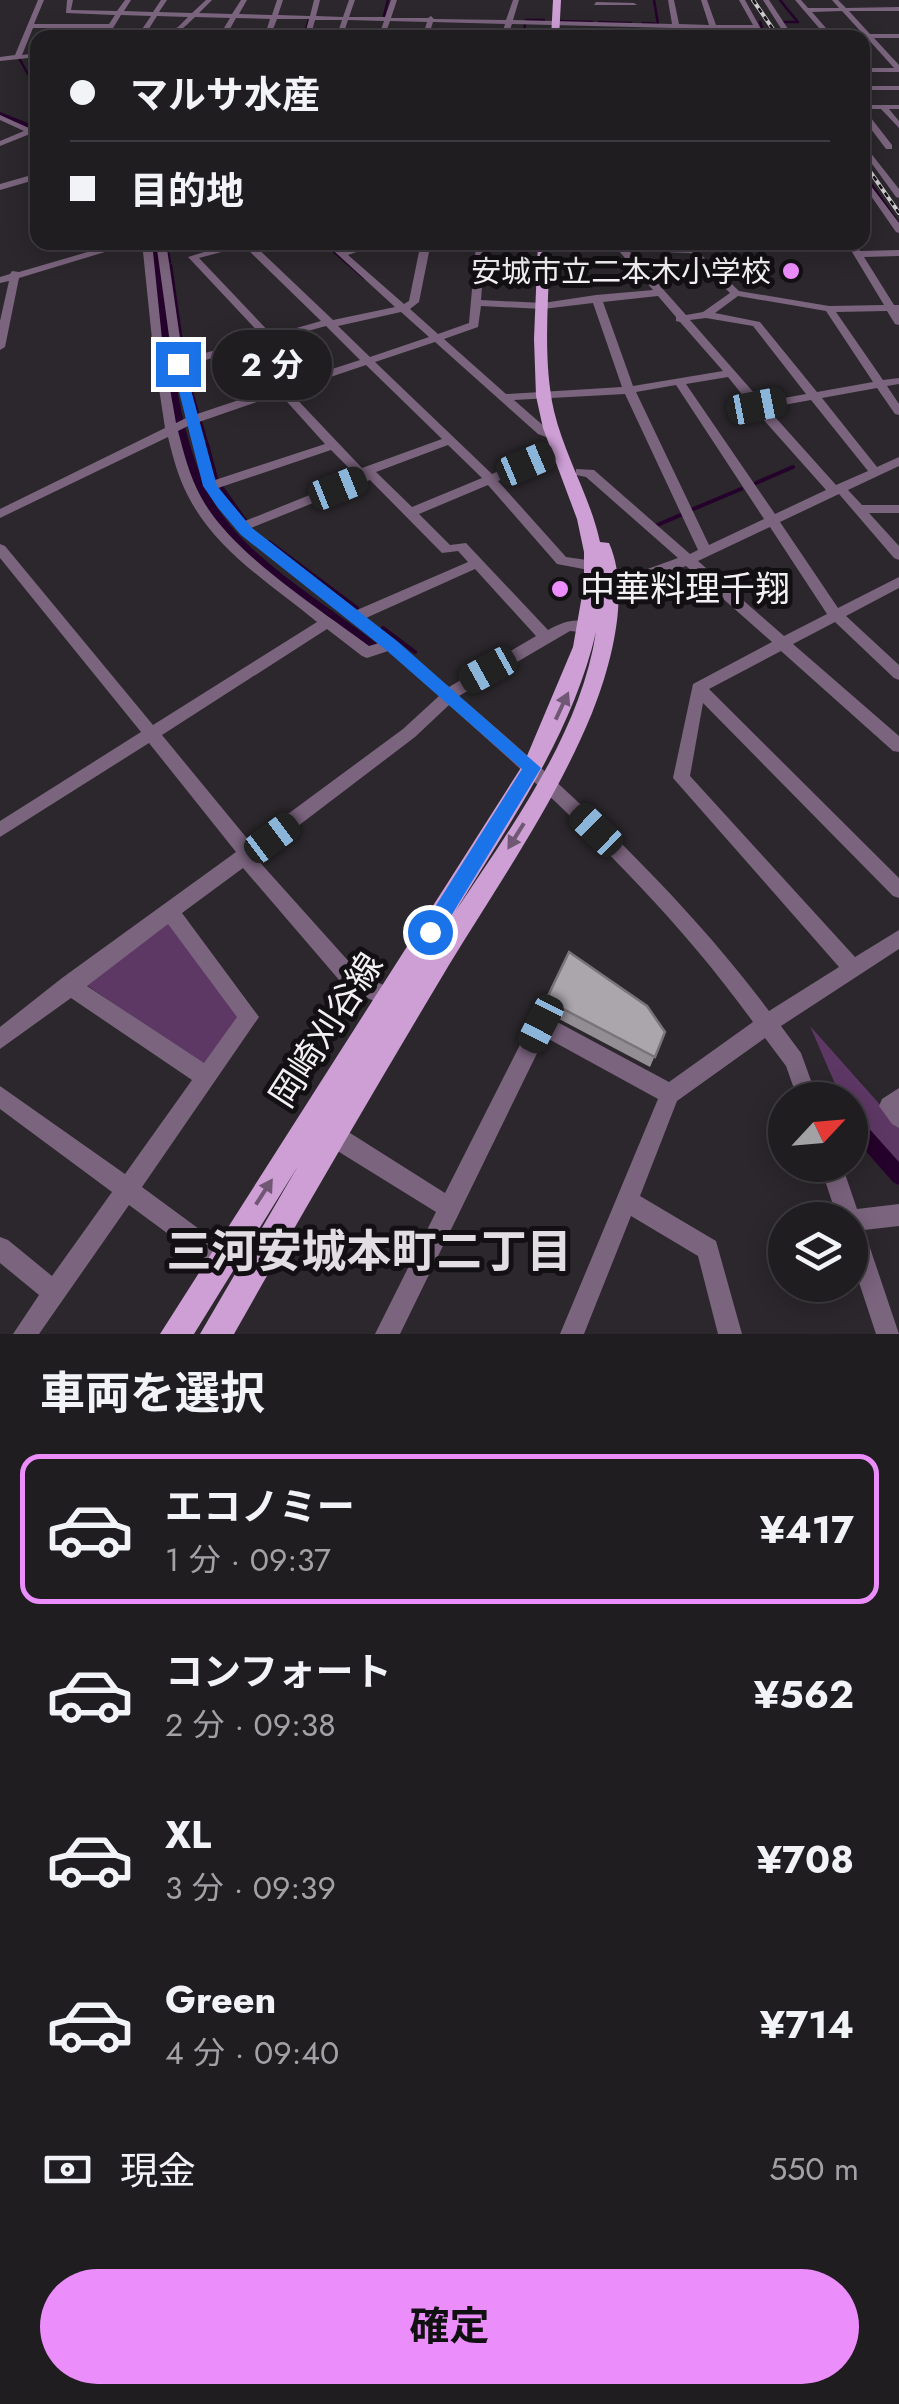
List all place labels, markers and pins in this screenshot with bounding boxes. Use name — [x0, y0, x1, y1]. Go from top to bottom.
place label: 安城市立二本木小学校 — [471, 250, 771, 293]
marker: 安城市立二本木小学校 — [780, 260, 802, 282]
place label: 中華料理千翔 — [580, 564, 790, 614]
marker: 中華料理千翔 — [549, 578, 571, 600]

